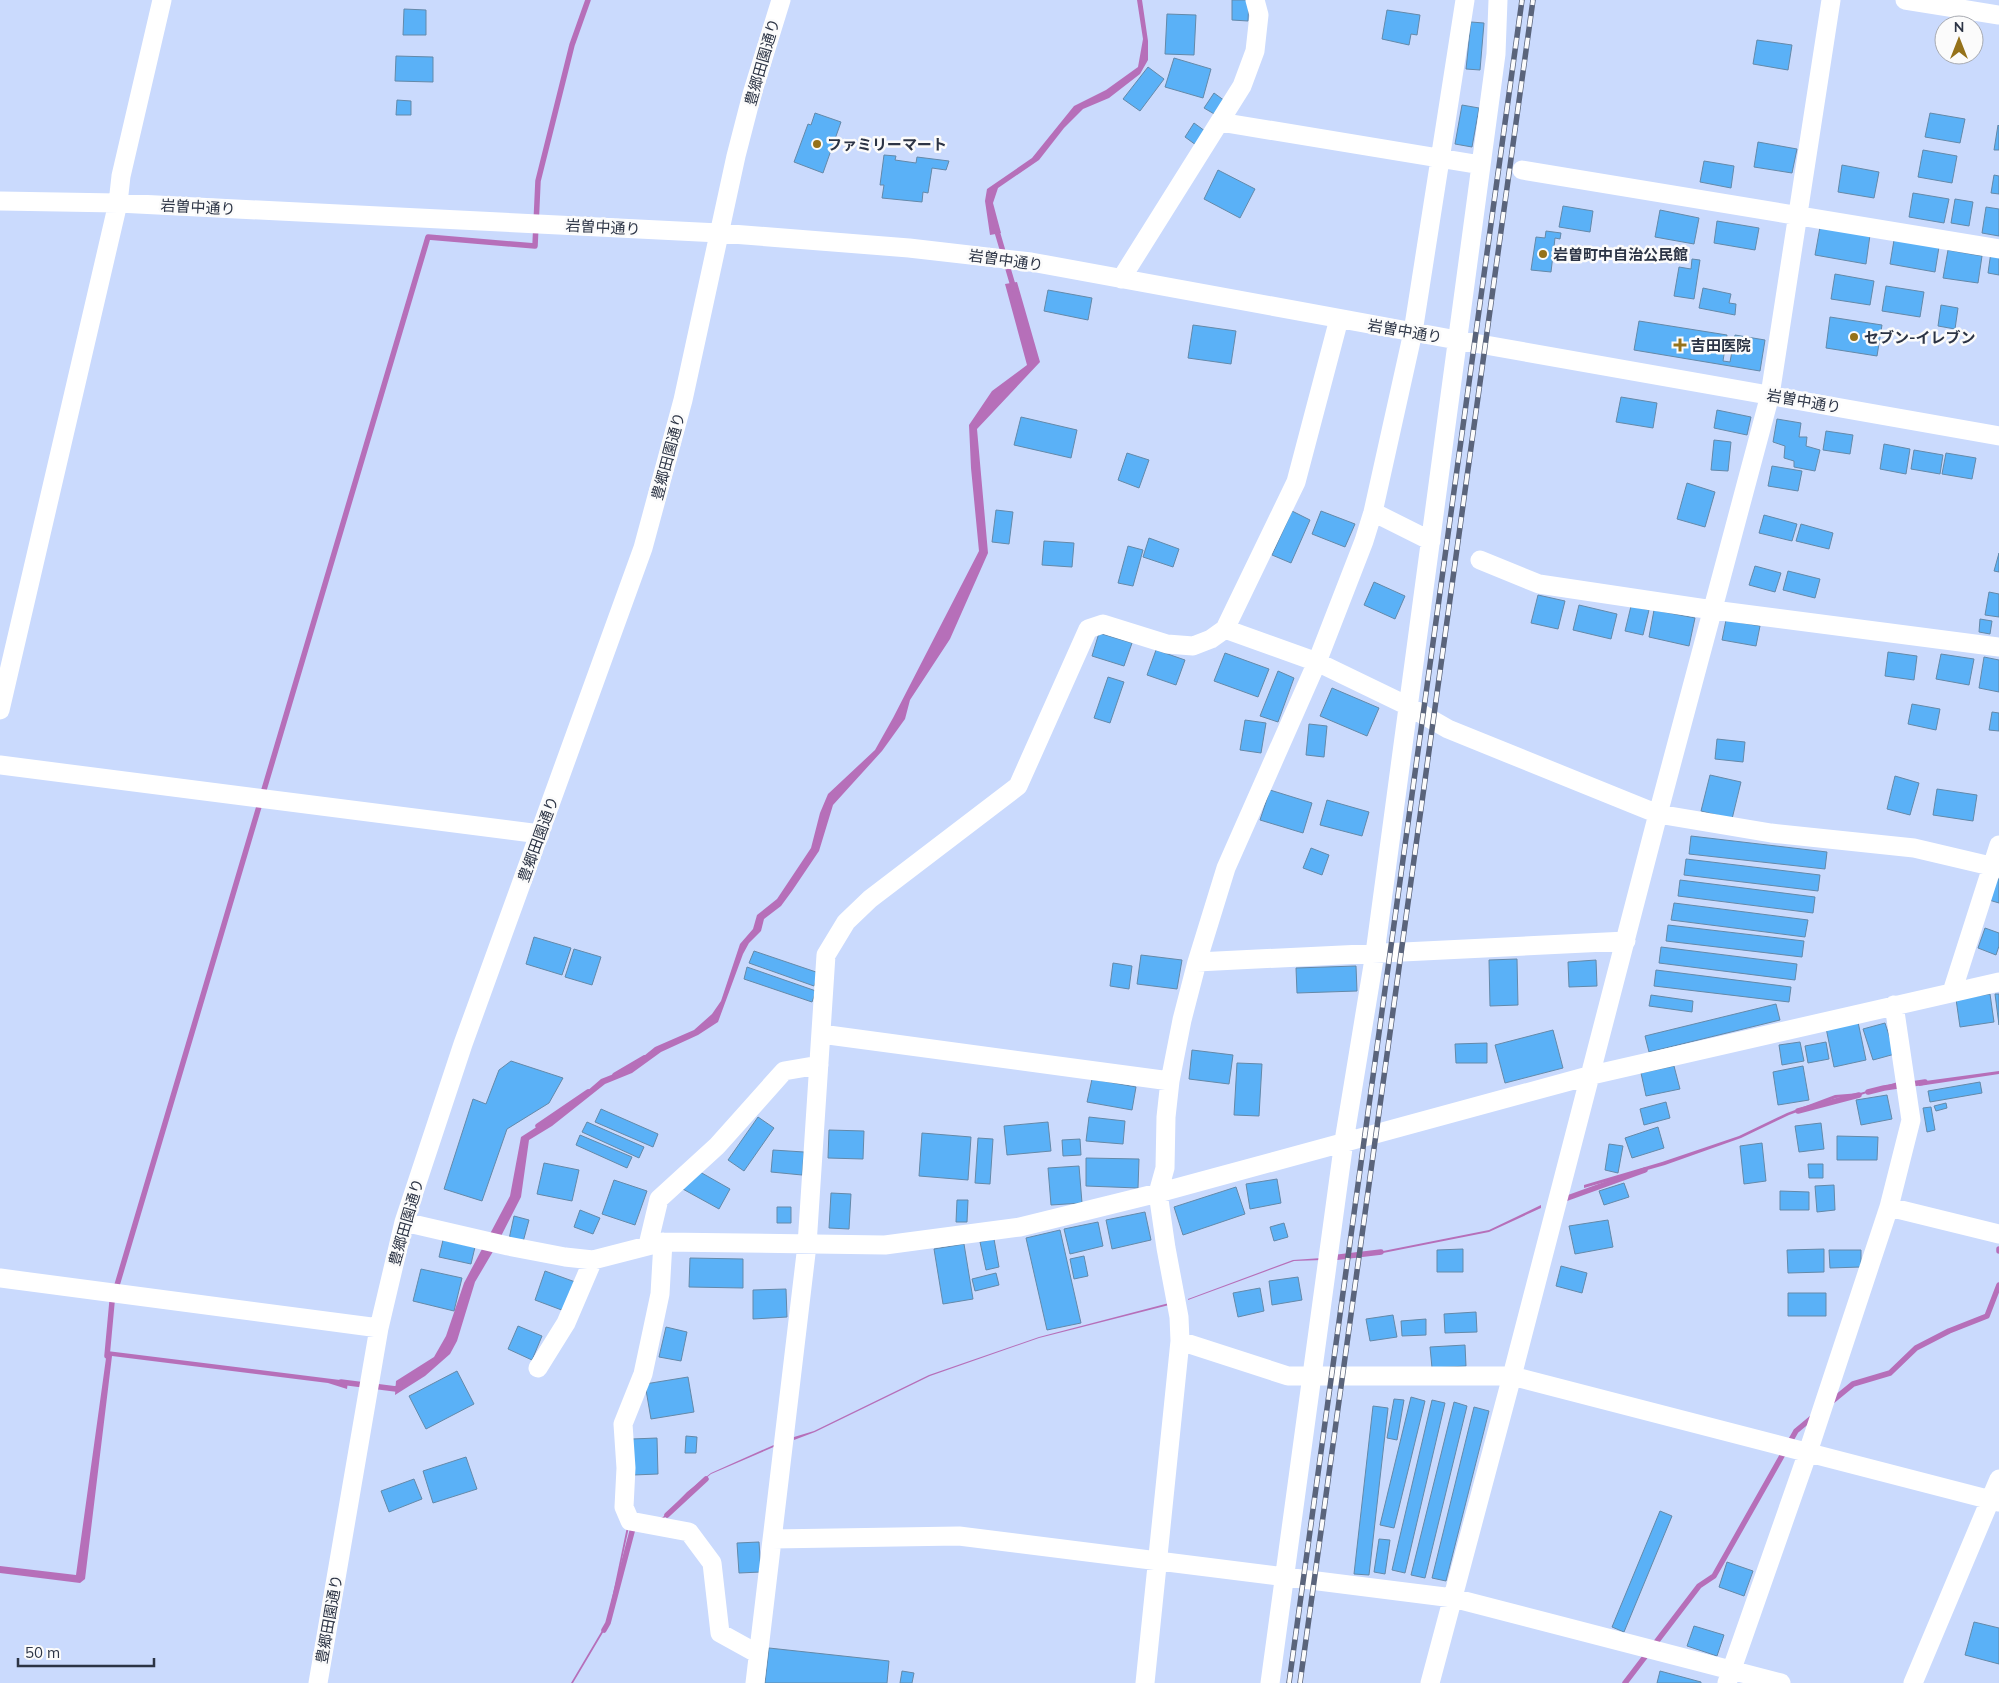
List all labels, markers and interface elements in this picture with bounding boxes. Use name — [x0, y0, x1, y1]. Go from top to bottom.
north arrow — [1934, 15, 1984, 65]
street label: 豊郷田園通り — [740, 16, 784, 108]
text: N — [1954, 18, 1964, 36]
place label: ファミリーマート — [827, 135, 947, 154]
marker: ファミリーマート — [811, 138, 823, 150]
street label: 岩曽中通り — [160, 196, 236, 218]
street label: 岩曽中通り — [565, 216, 641, 238]
street label: 岩曽中通り — [968, 245, 1044, 275]
place label: 岩曽町中自治公民館 — [1553, 245, 1688, 264]
marker: 岩曽町中自治公民館 — [1537, 248, 1549, 260]
street label: 岩曽中通り — [1366, 315, 1444, 347]
place label: セブン-イレブン — [1864, 328, 1976, 347]
marker: セブン-イレブン — [1848, 331, 1860, 343]
place label: 吉田医院 — [1691, 336, 1751, 355]
marker: 吉田医院 — [1673, 338, 1687, 352]
street label: 岩曽中通り — [1765, 385, 1843, 417]
street label: 豊郷田園通り — [647, 410, 689, 502]
street label: 豊郷田園通り — [514, 793, 562, 885]
street label: 豊郷田園通り — [384, 1176, 428, 1268]
street label: 豊郷田園通り — [312, 1573, 346, 1665]
scale bar — [18, 1636, 154, 1668]
text: 50 m — [25, 1643, 60, 1662]

